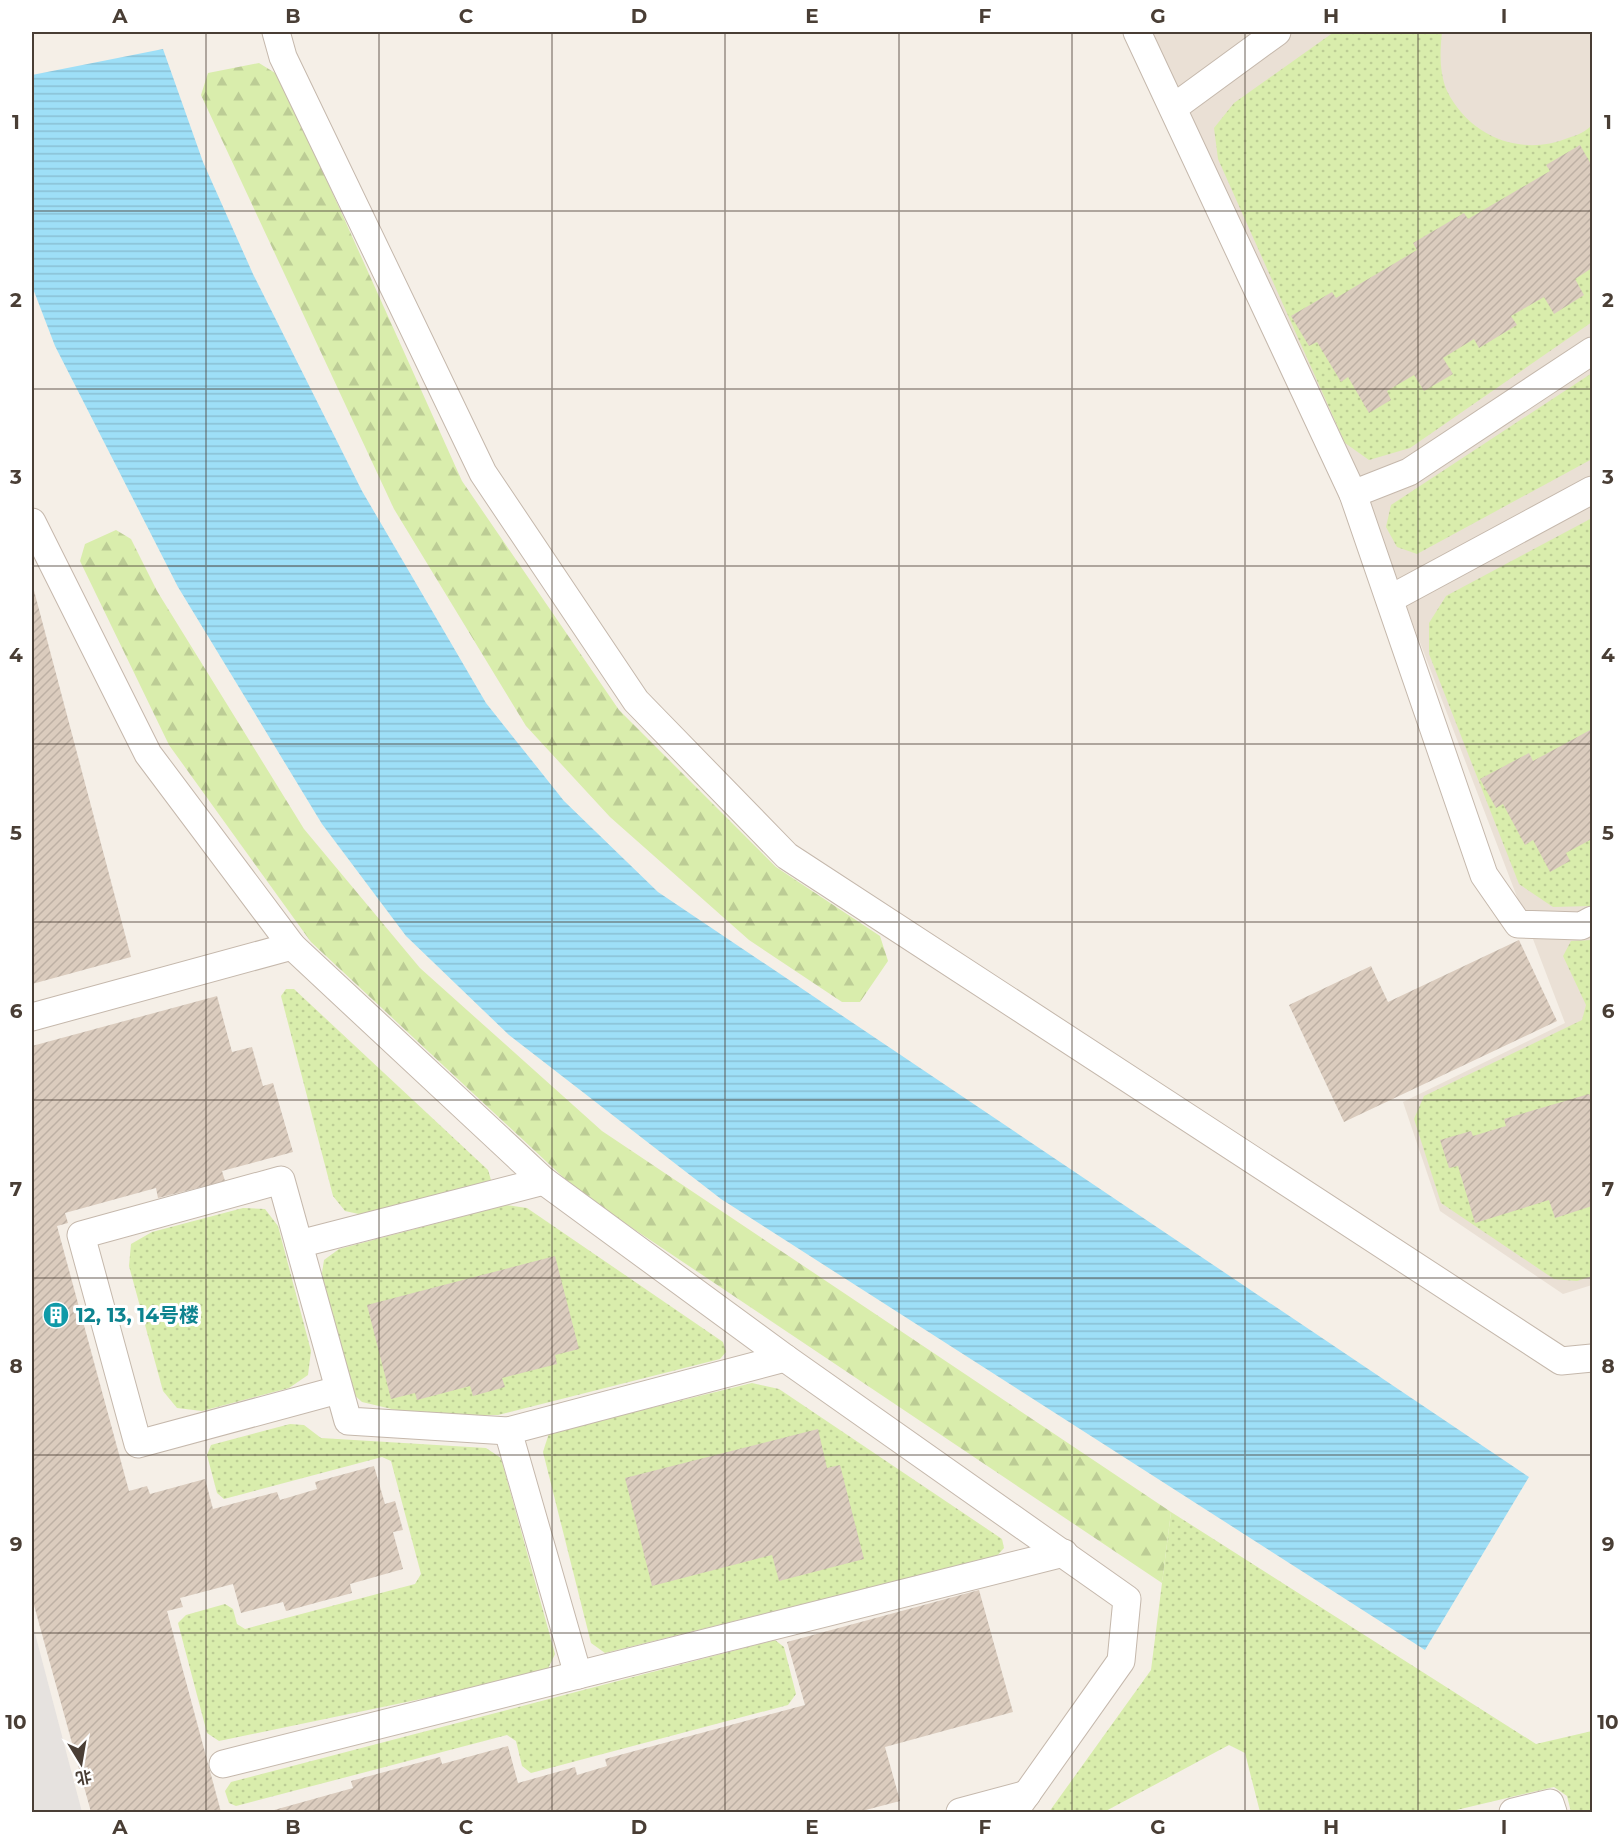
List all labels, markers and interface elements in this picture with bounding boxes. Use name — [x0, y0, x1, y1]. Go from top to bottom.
text: A — [111, 4, 128, 28]
text: B — [285, 4, 301, 28]
text: C — [459, 4, 474, 28]
text: D — [631, 4, 647, 28]
text: E — [805, 4, 819, 28]
text: F — [979, 4, 992, 28]
text: G — [1150, 4, 1166, 28]
text: H — [1323, 4, 1339, 28]
text: I — [1501, 4, 1507, 28]
text: 1 — [12, 110, 20, 134]
text: 1 — [1604, 110, 1612, 134]
text: 2 — [10, 288, 22, 312]
text: 2 — [1602, 288, 1614, 312]
text: 3 — [9, 465, 22, 489]
text: 3 — [1601, 465, 1614, 489]
text: 4 — [9, 643, 23, 667]
text: 4 — [1601, 643, 1615, 667]
text: 5 — [10, 821, 22, 845]
text: 5 — [1602, 821, 1614, 845]
text: 6 — [10, 999, 23, 1023]
text: 6 — [1602, 999, 1615, 1023]
text: 7 — [10, 1177, 22, 1201]
text: 7 — [1602, 1177, 1614, 1201]
building icon: 12, 13, 14号楼 — [41, 1300, 71, 1330]
place label: 12, 13, 14号楼 — [76, 1303, 199, 1327]
text: 8 — [9, 1354, 23, 1378]
text: 8 — [1601, 1354, 1615, 1378]
text: 9 — [10, 1532, 22, 1556]
text: 9 — [1602, 1532, 1614, 1556]
text: 10 — [5, 1710, 27, 1734]
text: 10 — [1597, 1710, 1619, 1734]
north arrow — [51, 1733, 111, 1793]
text: 北 — [74, 1766, 93, 1788]
text: A — [111, 1815, 128, 1839]
text: B — [285, 1815, 301, 1839]
text: C — [459, 1815, 474, 1839]
text: D — [631, 1815, 647, 1839]
text: E — [805, 1815, 819, 1839]
text: F — [979, 1815, 992, 1839]
text: G — [1150, 1815, 1166, 1839]
text: H — [1323, 1815, 1339, 1839]
text: I — [1501, 1815, 1507, 1839]

